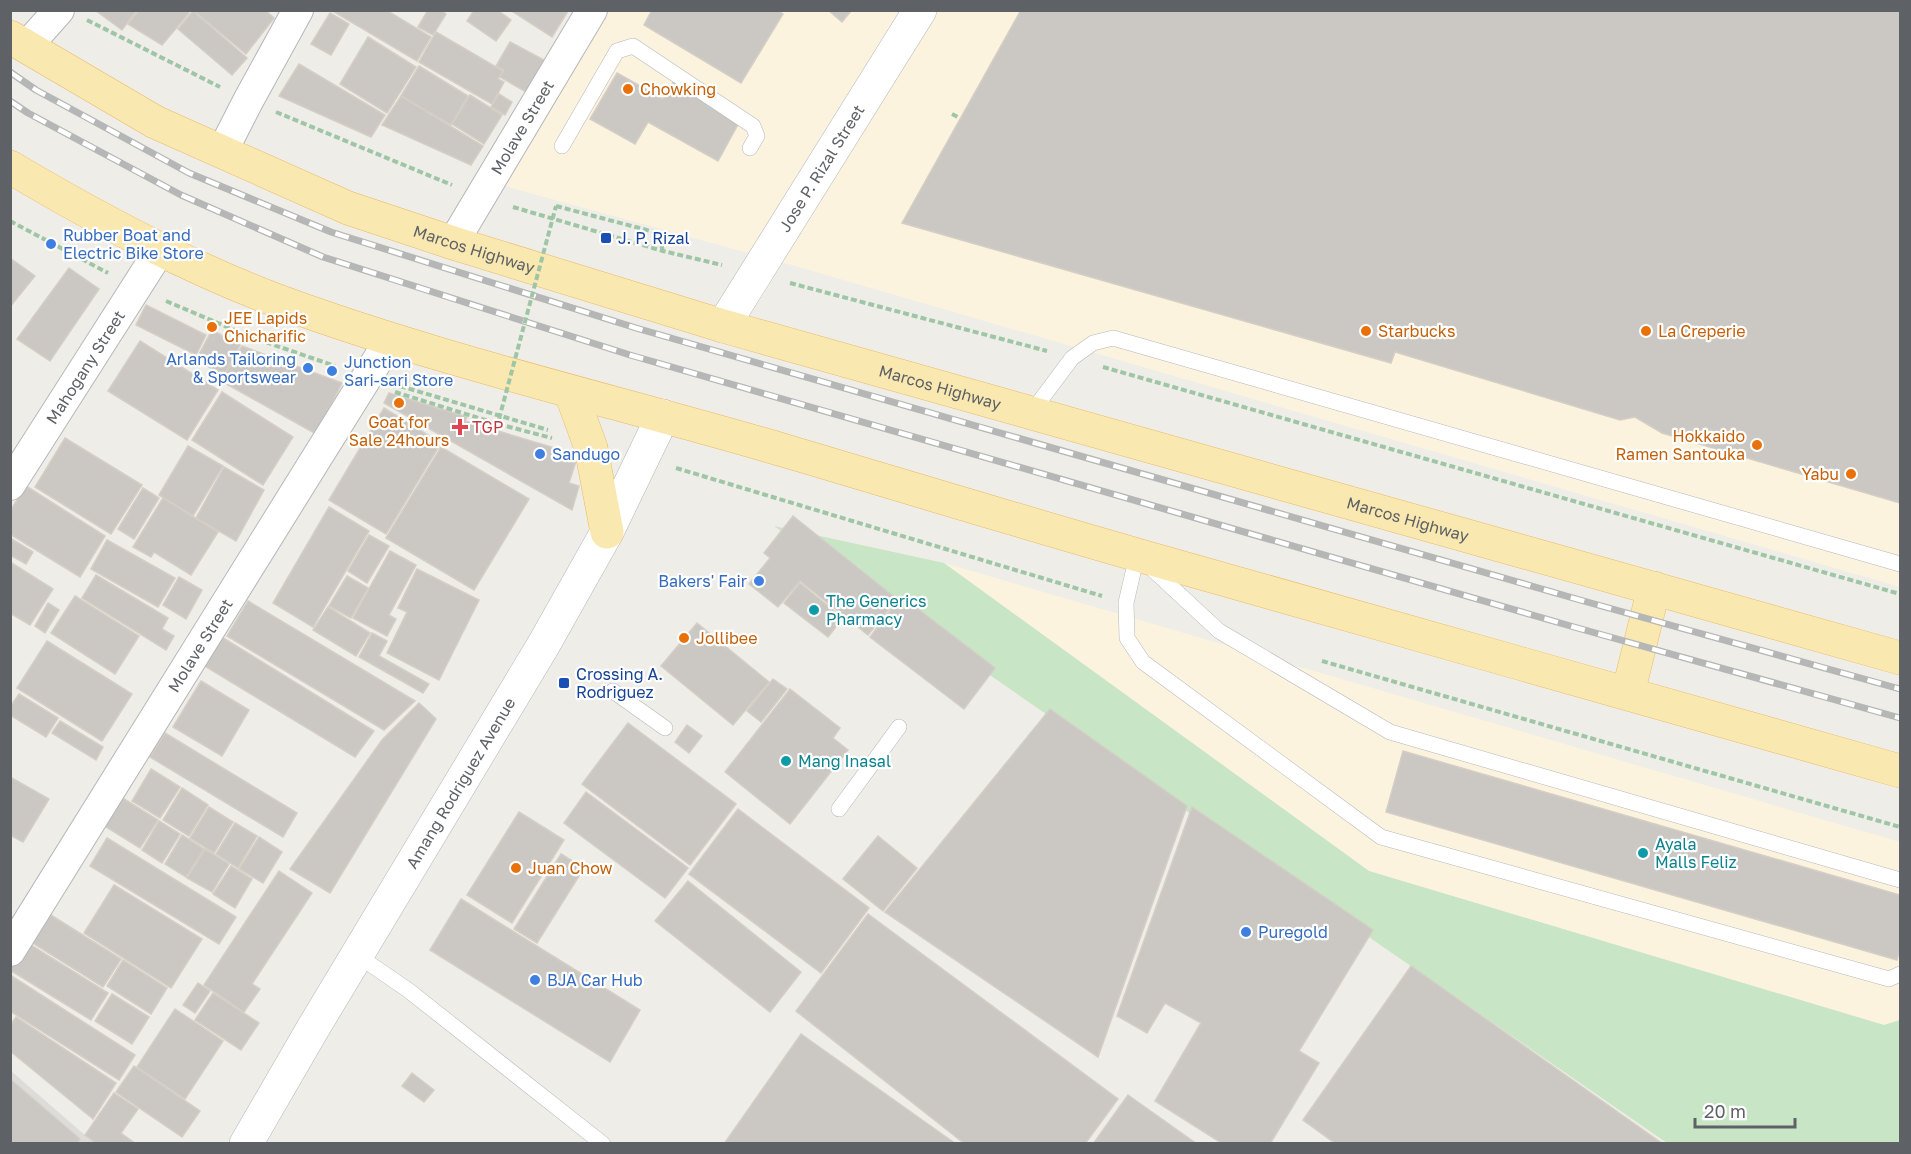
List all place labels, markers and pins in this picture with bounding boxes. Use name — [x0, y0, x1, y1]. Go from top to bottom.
place label: Chowking — [640, 79, 716, 99]
marker: Chowking — [621, 82, 635, 96]
place label: Rubber Boat and Electric Bike Store — [63, 225, 204, 263]
place label: J. P. Rizal — [618, 228, 690, 248]
marker: J. P. Rizal — [599, 231, 613, 245]
marker: Rubber Boat and Electric Bike Store — [44, 237, 58, 251]
place label: JEE Lapids Chicharific — [224, 308, 307, 346]
marker: JEE Lapids Chicharific — [205, 320, 219, 334]
place label: Starbucks — [1378, 321, 1455, 341]
place label: La Creperie — [1658, 321, 1746, 341]
marker: Starbucks — [1359, 324, 1373, 338]
marker: La Creperie — [1639, 324, 1653, 338]
place label: Arlands Tailoring & Sportswear — [166, 349, 296, 387]
place label: Junction Sari-sari Store — [344, 352, 453, 390]
marker: Arlands Tailoring & Sportswear — [301, 361, 315, 375]
marker: Junction Sari-sari Store — [325, 364, 339, 378]
marker: Goat for Sale 24hours — [392, 396, 406, 410]
place label: Goat for Sale 24hours — [349, 412, 449, 450]
place label: TGP — [472, 417, 503, 437]
marker: TGP — [453, 420, 467, 434]
place label: Hokkaido Ramen Santouka — [1615, 426, 1745, 464]
marker: Hokkaido Ramen Santouka — [1750, 438, 1764, 452]
place label: Sandugo — [552, 444, 620, 464]
marker: Sandugo — [533, 447, 547, 461]
place label: Yabu — [1801, 464, 1839, 484]
marker: Yabu — [1844, 467, 1858, 481]
place label: Bakers' Fair — [658, 571, 747, 591]
marker: Bakers' Fair — [752, 574, 766, 588]
place label: The Generics Pharmacy — [826, 591, 926, 629]
marker: The Generics Pharmacy — [807, 603, 821, 617]
place label: Jollibee — [696, 628, 757, 648]
marker: Jollibee — [677, 631, 691, 645]
place label: Crossing A. Rodriguez — [576, 664, 663, 702]
marker: Crossing A. Rodriguez — [557, 676, 571, 690]
place label: Mang Inasal — [798, 751, 891, 771]
marker: Mang Inasal — [779, 754, 793, 768]
place label: Ayala Malls Feliz — [1655, 834, 1737, 872]
marker: Ayala Malls Feliz — [1636, 846, 1650, 860]
place label: Juan Chow — [528, 858, 613, 878]
marker: Juan Chow — [509, 861, 523, 875]
place label: Puregold — [1258, 922, 1328, 942]
marker: Puregold — [1239, 925, 1253, 939]
place label: BJA Car Hub — [547, 970, 643, 990]
marker: BJA Car Hub — [528, 973, 542, 987]

